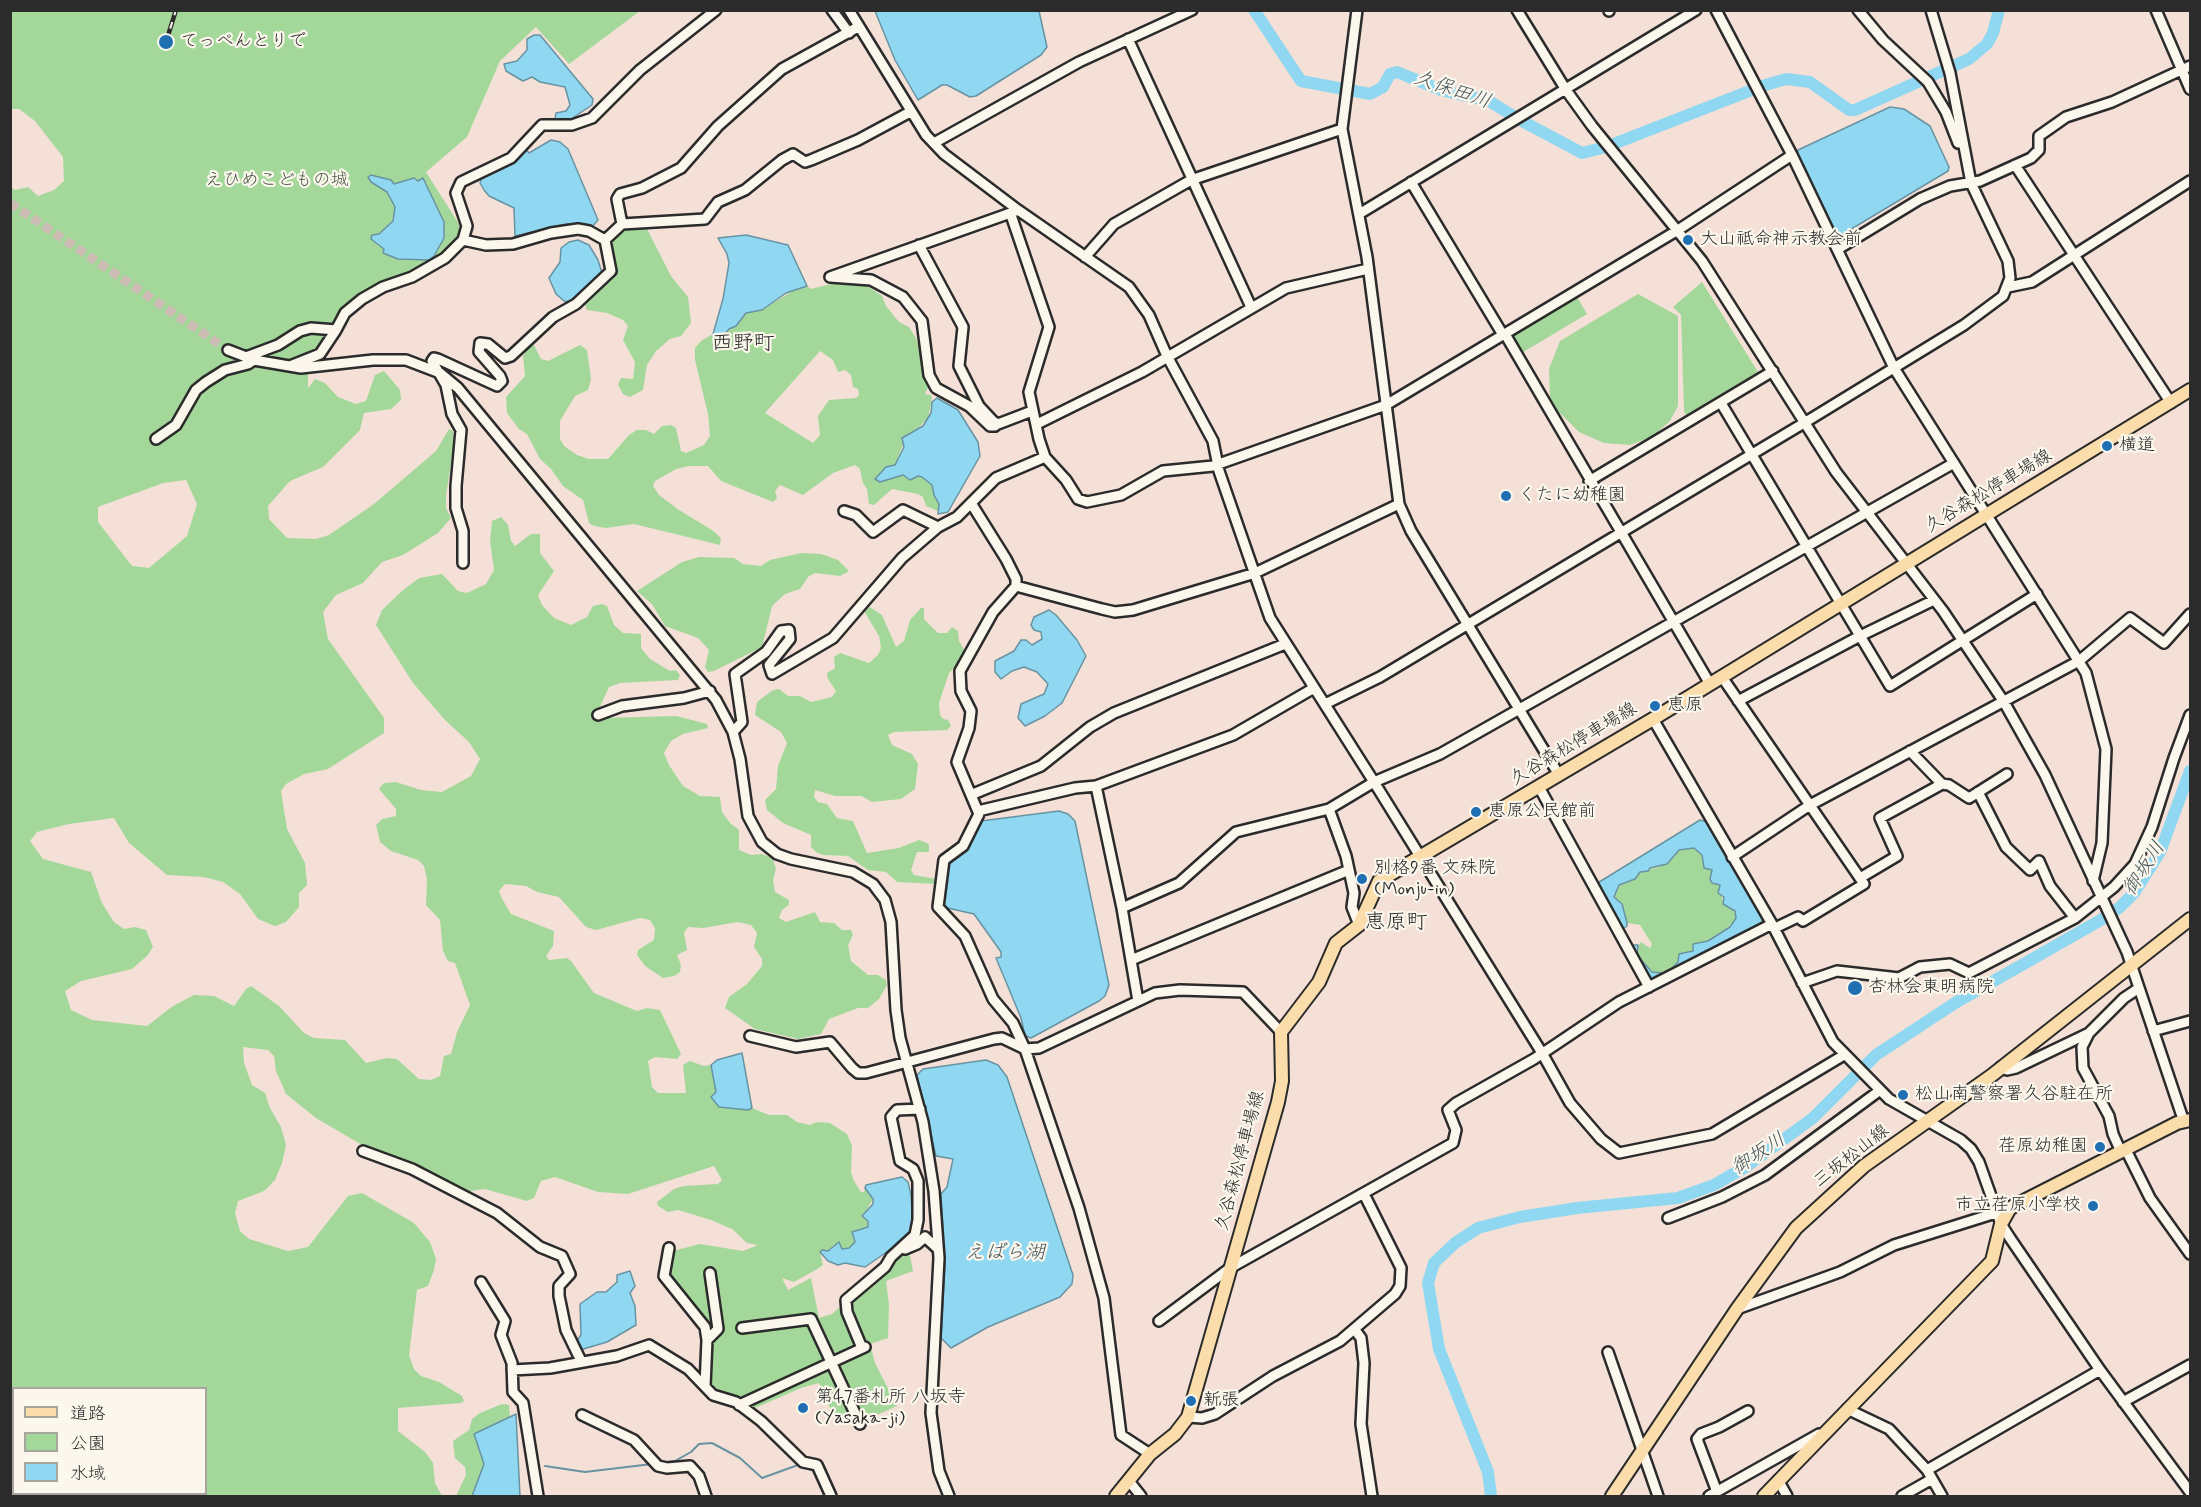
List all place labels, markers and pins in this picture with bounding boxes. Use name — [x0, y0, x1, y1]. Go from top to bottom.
place label: てっぺんとりで — [180, 31, 306, 53]
marker: てっぺんとりで — [157, 33, 175, 51]
place label: 大山祗命神示教会前 — [1700, 229, 1862, 251]
marker: 大山祗命神示教会前 — [1681, 233, 1695, 247]
place label: 横道 — [2119, 435, 2155, 457]
marker: 横道 — [2100, 439, 2114, 453]
place label: くたに幼稚園 — [1518, 485, 1626, 507]
marker: くたに幼稚園 — [1499, 489, 1513, 503]
place label: 恵原 — [1667, 695, 1703, 717]
marker: 恵原 — [1648, 699, 1662, 713]
place label: 恵原公民館前 — [1488, 801, 1596, 823]
marker: 恵原公民館前 — [1469, 805, 1483, 819]
place label: 別格9番 文殊院 (Monju-in) — [1374, 858, 1496, 900]
marker: 別格9番 文殊院 (Monju-in) — [1355, 872, 1369, 886]
place label: 杏林会東明病院 — [1868, 977, 1994, 999]
marker: 杏林会東明病院 — [1846, 979, 1864, 997]
place label: 松山南警察署久谷駐在所 — [1915, 1084, 2113, 1106]
marker: 松山南警察署久谷駐在所 — [1896, 1088, 1910, 1102]
place label: 荏原幼稚園 — [1998, 1136, 2088, 1158]
marker: 荏原幼稚園 — [2093, 1140, 2107, 1154]
place label: 市立荏原小学校 — [1955, 1195, 2081, 1217]
marker: 市立荏原小学校 — [2086, 1199, 2100, 1213]
place label: 第47番札所 八坂寺 (Yasaka-ji) — [815, 1387, 965, 1430]
place label: 新張 — [1203, 1390, 1239, 1412]
marker: 新張 — [1184, 1394, 1198, 1408]
marker: 第47番札所 八坂寺 (Yasaka-ji) — [796, 1401, 810, 1415]

